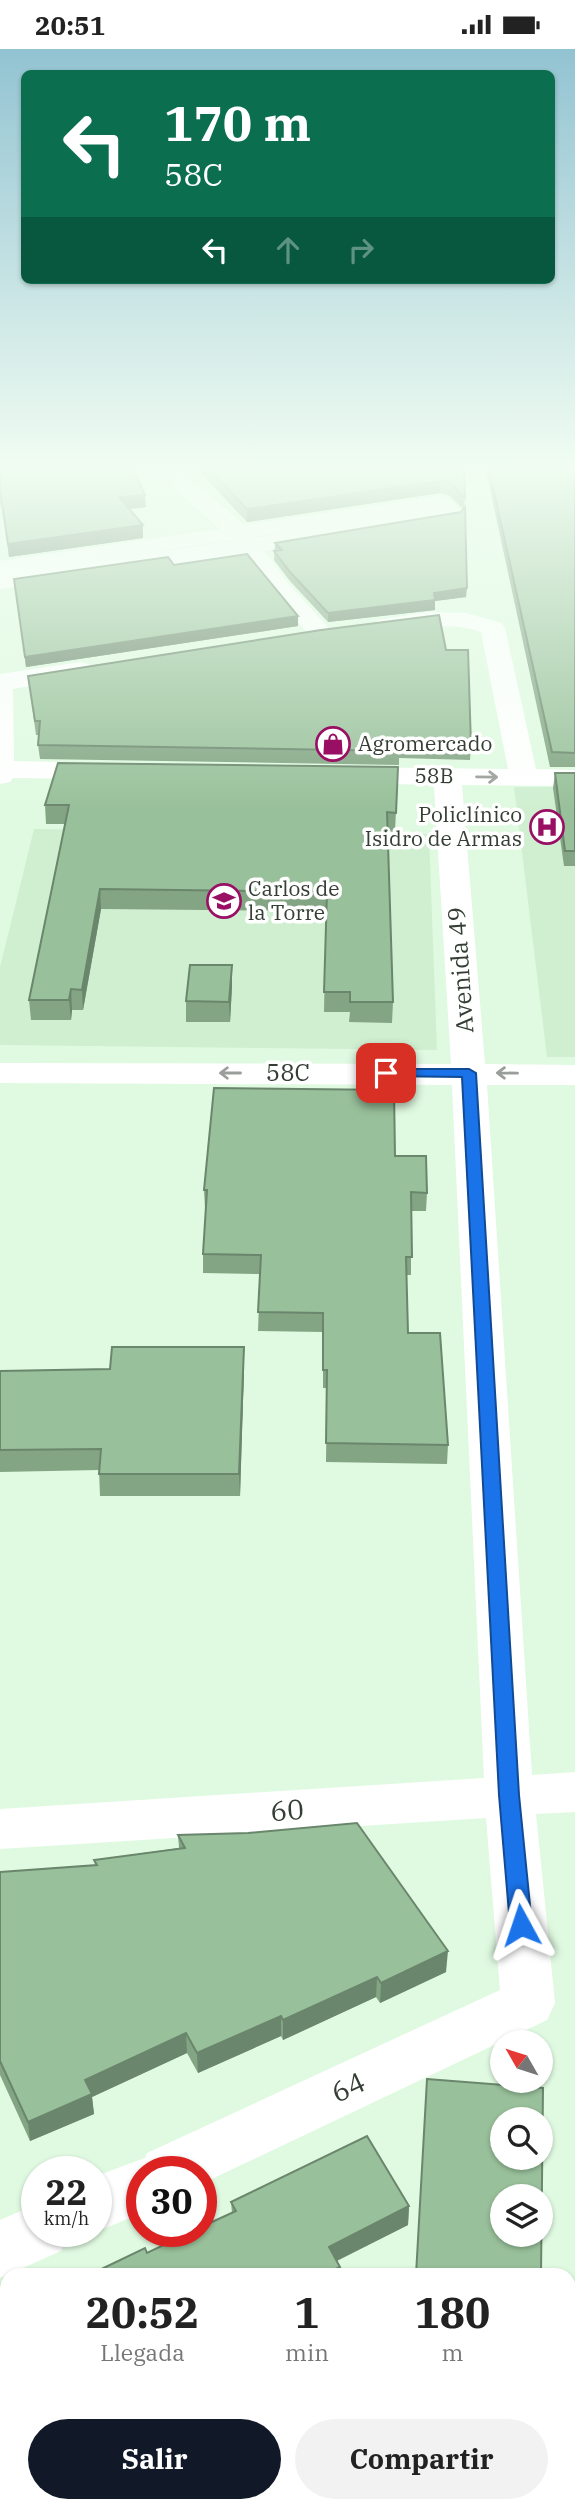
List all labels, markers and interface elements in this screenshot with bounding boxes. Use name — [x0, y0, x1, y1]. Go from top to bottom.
text: 20:51 — [35, 8, 105, 42]
text: 170 m — [164, 91, 311, 154]
icon: left — [49, 98, 140, 189]
text: 58C — [164, 153, 223, 195]
icon: left — [196, 231, 234, 269]
icon: ahead — [269, 231, 307, 269]
icon: right — [342, 231, 380, 269]
shop icon: Agromercado — [314, 725, 352, 763]
place label: Agromercado — [358, 729, 492, 757]
street label: 58B — [414, 761, 454, 789]
one-way arrow — [475, 770, 498, 784]
place label: Policlínico Isidro de Armas — [365, 800, 522, 852]
hospital icon: Policlínico Isidro de Armas — [528, 808, 566, 846]
place label: Carlos de la Torre — [248, 874, 339, 926]
school or university icon: Carlos de la Torre — [205, 882, 243, 920]
street label: Avenida 49 — [440, 906, 480, 1034]
pin — [356, 1043, 416, 1103]
icon: arrive — [367, 1054, 405, 1092]
street label: 58C — [266, 1056, 310, 1088]
one-way arrow — [219, 1066, 242, 1080]
one-way arrow — [496, 1067, 519, 1080]
street label: 60 — [269, 1790, 305, 1829]
position arrow — [484, 1888, 558, 1962]
north arrow — [490, 2030, 553, 2093]
map controls — [490, 2030, 553, 2247]
street label: 64 — [325, 2063, 371, 2110]
button: search — [490, 2107, 553, 2170]
speed limit sign: 30 — [126, 2156, 217, 2247]
text: 22 — [45, 2169, 88, 2215]
button: layers — [490, 2184, 553, 2247]
text: km/h — [44, 2207, 89, 2230]
text: 20:52 — [86, 2285, 199, 2340]
text: 1 — [294, 2285, 320, 2340]
text: 180 — [415, 2285, 490, 2340]
text: Llegada — [100, 2337, 185, 2367]
text: min — [285, 2337, 329, 2367]
text: m — [441, 2337, 463, 2367]
button: Salir — [28, 2419, 281, 2499]
button: Compartir — [295, 2419, 548, 2499]

